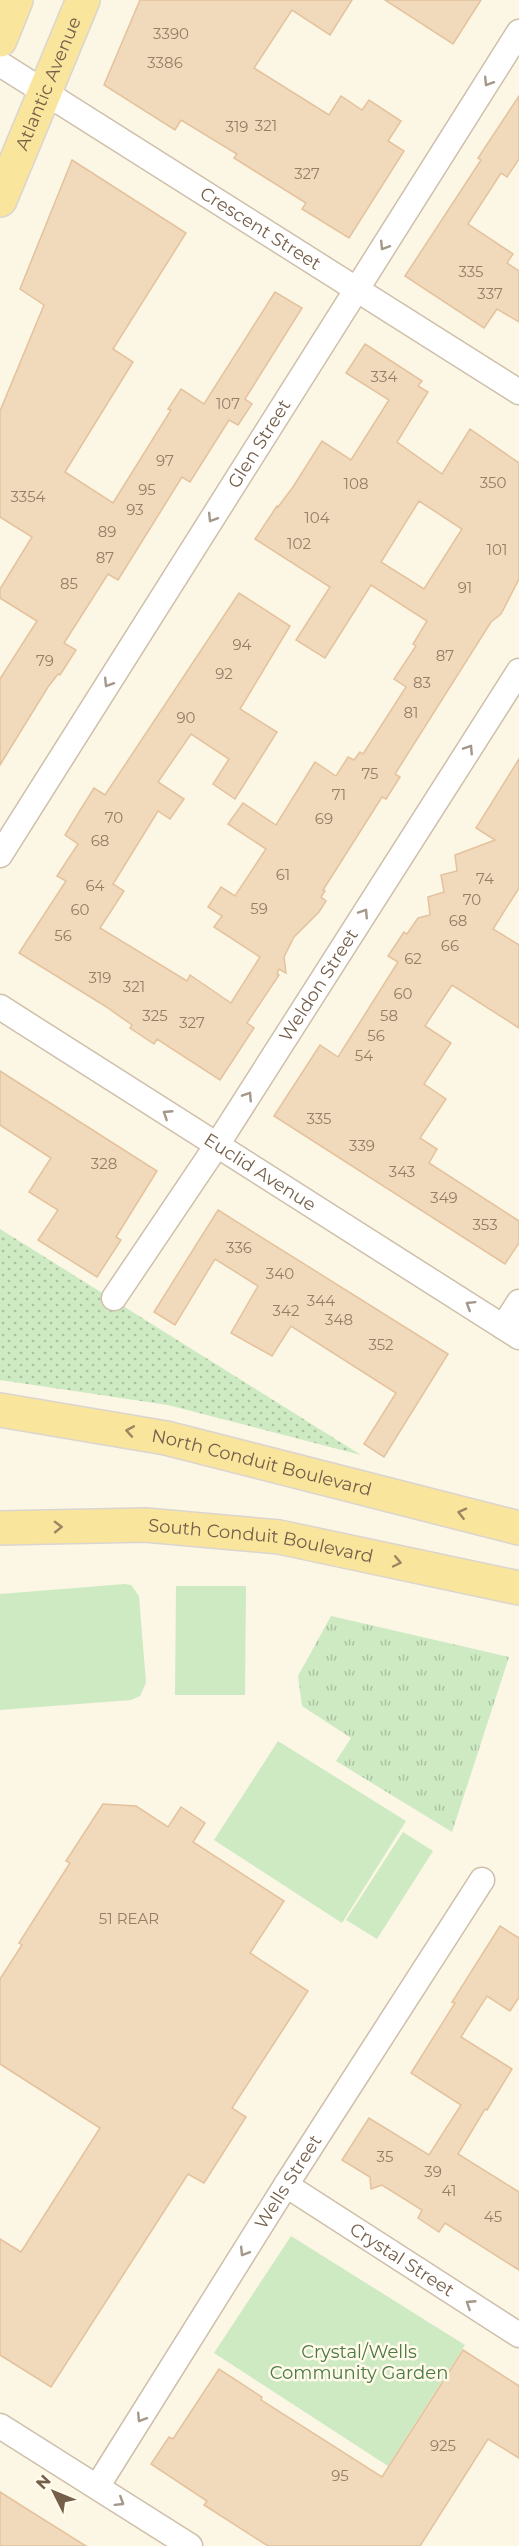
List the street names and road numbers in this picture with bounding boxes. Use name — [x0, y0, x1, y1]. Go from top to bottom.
street label: Atlantic Avenue — [11, 13, 86, 154]
street label: Crescent Street — [196, 182, 325, 275]
street label: Glen Street — [223, 395, 295, 492]
street label: Weldon Street — [275, 925, 363, 1046]
street label: Euclid Avenue — [200, 1128, 320, 1216]
street label: North Conduit Boulevard — [150, 1425, 374, 1501]
street label: South Conduit Boulevard — [147, 1514, 375, 1568]
street label: Wells Street — [250, 2131, 326, 2233]
street label: Crystal Street — [346, 2218, 458, 2301]

